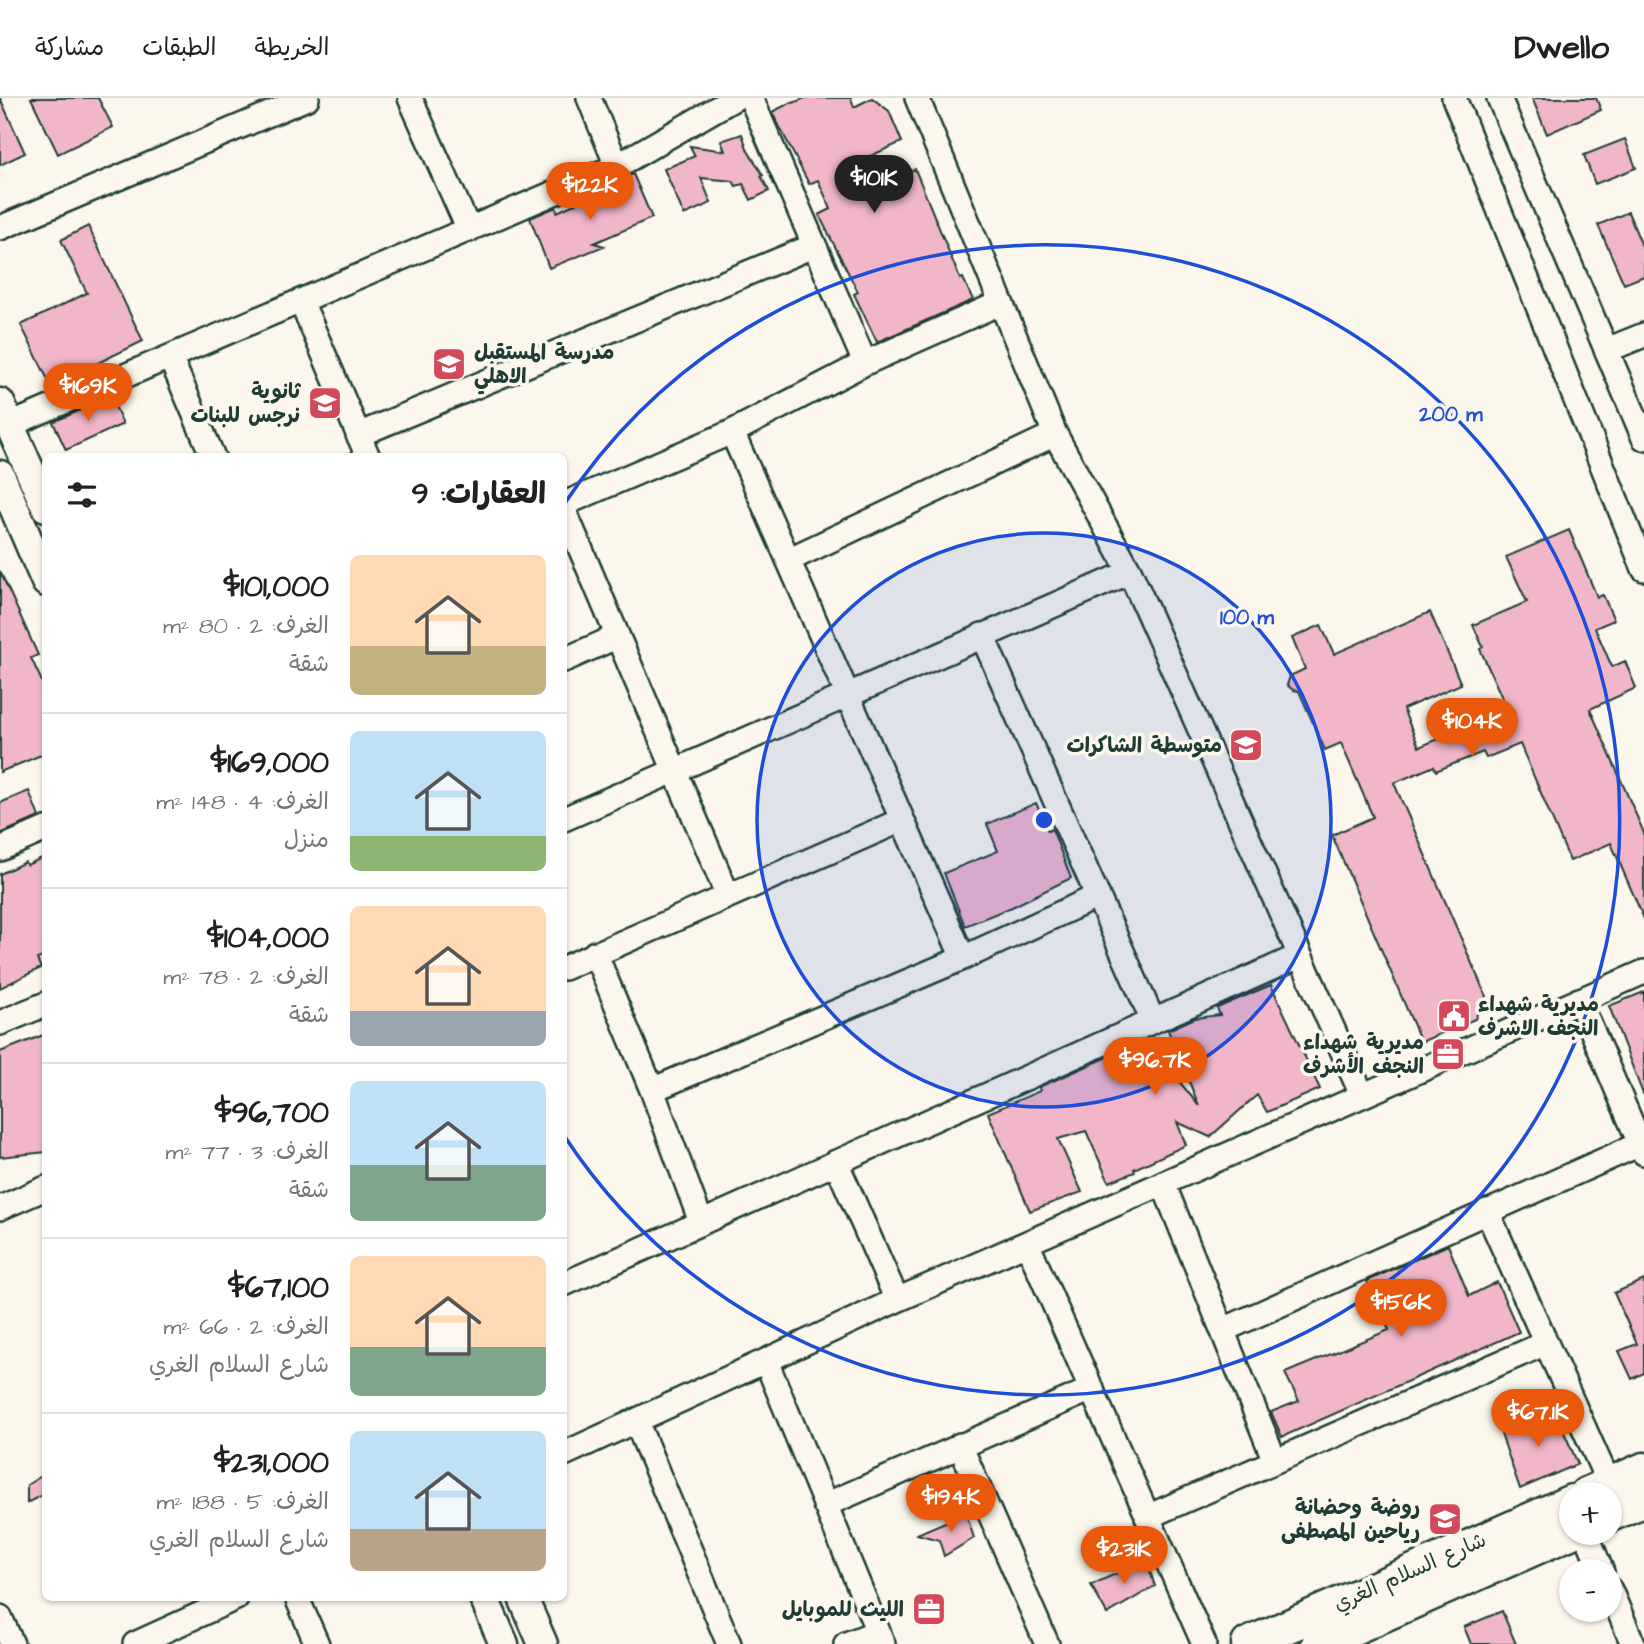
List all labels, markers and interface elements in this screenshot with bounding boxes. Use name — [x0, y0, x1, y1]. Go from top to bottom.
text: Dwello — [1514, 25, 1609, 71]
text: مشاركة — [35, 31, 104, 65]
text: الطبقات — [142, 31, 217, 65]
text: الخريطة — [255, 31, 329, 65]
pin: $101K — [825, 156, 923, 215]
pin: $122K — [541, 162, 639, 222]
text: $101K — [850, 162, 898, 194]
text: $122K — [562, 169, 618, 201]
place label: مدرسة المستقبل الاهلي — [474, 338, 614, 395]
school or university icon: مدرسة المستقبل الاهلي — [430, 345, 468, 383]
pin: $169K — [39, 364, 137, 423]
text: $169K — [59, 370, 117, 402]
place label: ثانوية نرجس للبنات — [190, 377, 302, 430]
school or university icon: ثانوية نرجس للبنات — [306, 384, 344, 422]
text: 200 m — [1418, 400, 1483, 429]
text: العقارات: 9 — [411, 473, 546, 515]
icon: filters — [63, 476, 101, 514]
text: $101,000 — [224, 566, 329, 608]
icon: home — [406, 583, 490, 667]
text: 100 m — [1220, 603, 1275, 632]
text: الغرف: 2 · 80 m² — [163, 610, 329, 642]
text: شقة — [289, 648, 329, 680]
pin: $104K — [1423, 698, 1521, 758]
text: $104K — [1442, 705, 1502, 737]
school or university icon: متوسطة الشاكرات — [1227, 726, 1265, 764]
place label: متوسطة الشاكرات — [1066, 731, 1222, 760]
text: $169,000 — [210, 742, 329, 784]
icon: home — [406, 759, 490, 843]
text: الغرف: 4 · 148 m² — [156, 786, 329, 818]
centre of rings — [1032, 808, 1056, 832]
text: منزل — [284, 824, 329, 856]
text: $104,000 — [207, 917, 329, 959]
icon: home — [406, 934, 490, 1018]
text: الغرف: 2 · 78 m² — [163, 961, 329, 993]
place label: مديرية شهداء النجف الاشرف — [1478, 990, 1599, 1043]
public building icon: مديرية شهداء النجف الاشرف — [1435, 997, 1473, 1035]
text: شقة — [289, 999, 329, 1031]
place label: مديرية شهداء النجف الأشرف — [1303, 1028, 1424, 1081]
office icon: مديرية شهداء النجف الأشرف — [1429, 1035, 1467, 1073]
pin: $96.7K — [1098, 1038, 1212, 1097]
text: $96.7K — [1119, 1044, 1191, 1076]
text: $96,700 — [215, 1092, 329, 1134]
icon: home — [406, 1109, 490, 1193]
text: الغرف: 3 · 77 m² — [165, 1136, 329, 1168]
text: شقة — [289, 1174, 329, 1206]
text: $67,100 — [228, 1267, 329, 1309]
pin: $156K — [1352, 1280, 1450, 1339]
icon: home — [406, 1284, 490, 1368]
text: $156K — [1371, 1286, 1431, 1318]
text: الغرف: 2 · 66 m² — [163, 1311, 329, 1343]
text: شارع السلام الغري — [149, 1349, 329, 1381]
pin: $67.1K — [1481, 1390, 1595, 1449]
text: $67.1K — [1507, 1396, 1569, 1428]
text: $231,000 — [214, 1442, 329, 1484]
icon: home — [406, 1459, 490, 1543]
pin: $194K — [902, 1474, 1000, 1534]
text: $194K — [922, 1481, 980, 1513]
map controls — [1559, 1482, 1622, 1622]
button: + — [1559, 1482, 1622, 1545]
text: الغرف: 5 · 188 m² — [156, 1486, 329, 1518]
place label: روضة وحضانة رياحين المصطفى — [1281, 1493, 1420, 1546]
school or university icon: روضة وحضانة رياحين المصطفى — [1426, 1500, 1464, 1538]
text: شارع السلام الغري — [149, 1524, 329, 1556]
street label: شارع السلام الغري — [1329, 1525, 1491, 1620]
pin: $231K — [1075, 1526, 1173, 1586]
text: $231K — [1097, 1533, 1151, 1565]
button: − — [1559, 1559, 1622, 1622]
office icon: الليث للموبايل — [910, 1590, 948, 1628]
place label: الليث للموبايل — [782, 1595, 904, 1624]

